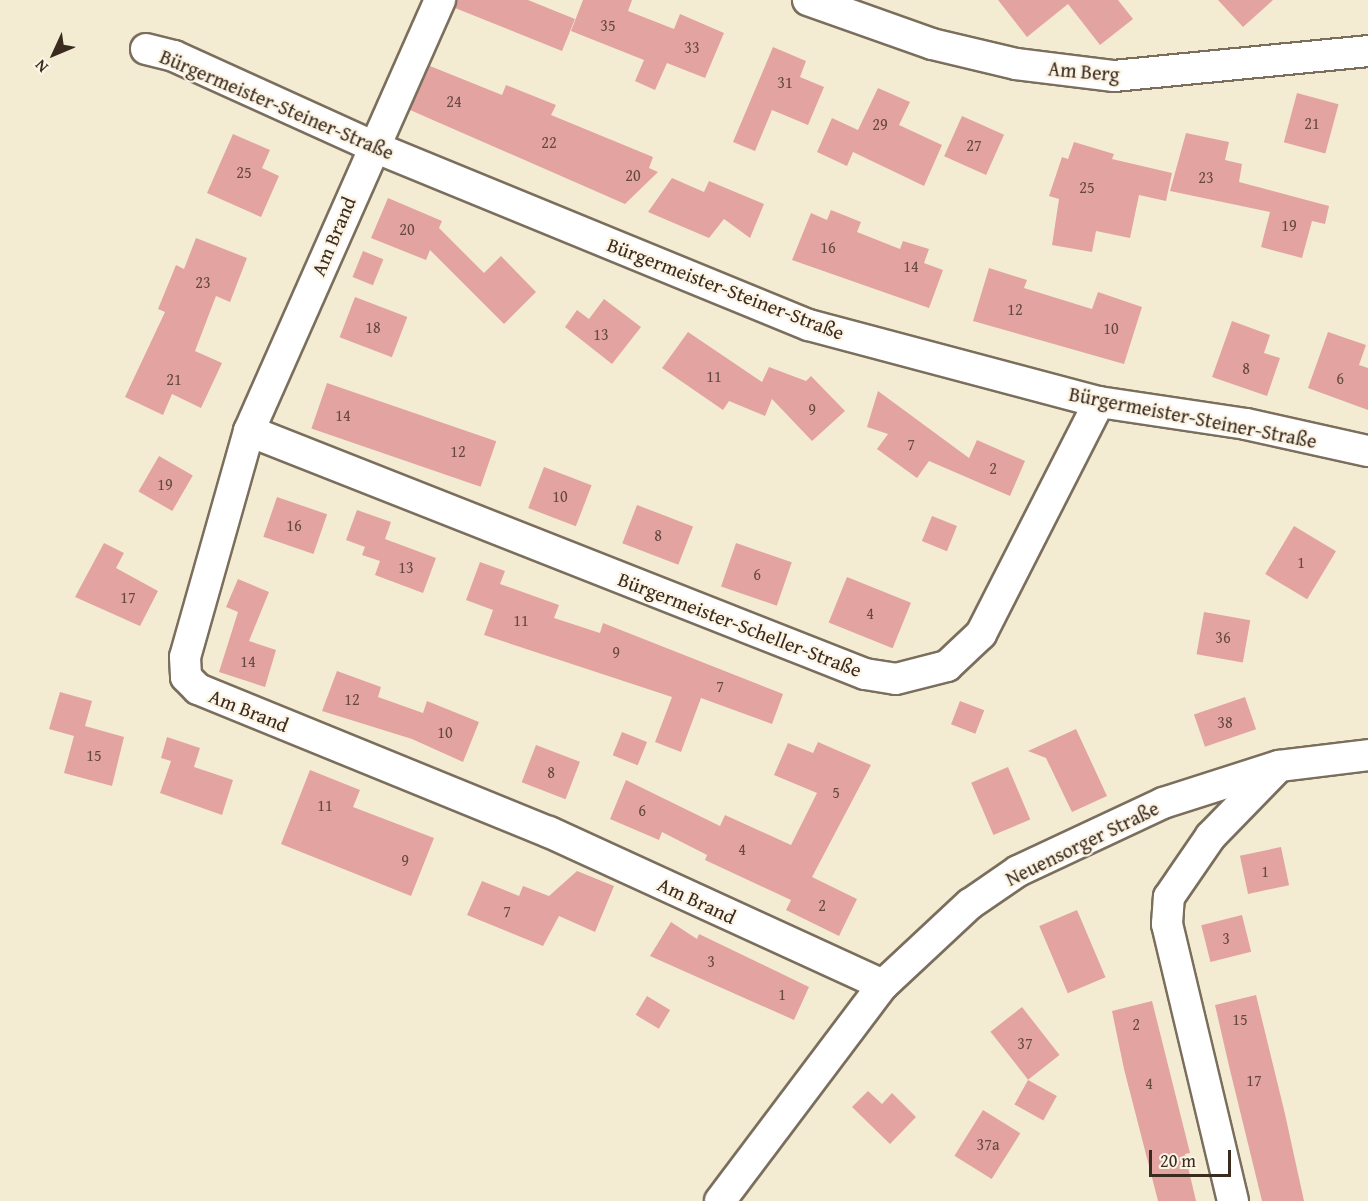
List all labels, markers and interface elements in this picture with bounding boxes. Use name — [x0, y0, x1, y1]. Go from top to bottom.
house number: 35 — [600, 15, 616, 35]
north arrow — [24, 24, 84, 84]
house number: 33 — [684, 37, 700, 57]
street label: Bürgermeister-Steiner-Straße — [156, 44, 398, 164]
text: N — [29, 54, 53, 79]
street label: Am Berg — [1047, 56, 1121, 86]
house number: 31 — [777, 72, 793, 92]
house number: 24 — [446, 91, 462, 111]
house number: 21 — [1304, 113, 1320, 133]
house number: 29 — [872, 114, 888, 134]
house number: 22 — [541, 132, 557, 152]
house number: 27 — [966, 135, 982, 155]
house number: 25 — [236, 162, 252, 182]
house number: 20 — [625, 165, 641, 185]
house number: 23 — [1198, 167, 1214, 187]
house number: 25 — [1079, 177, 1095, 197]
street label: Am Brand — [306, 193, 360, 279]
house number: 19 — [1281, 215, 1297, 235]
house number: 20 — [399, 219, 415, 239]
street label: Bürgermeister-Steiner-Straße — [604, 232, 848, 344]
house number: 16 — [820, 237, 836, 257]
house number: 14 — [903, 256, 919, 276]
house number: 23 — [195, 272, 211, 292]
house number: 12 — [1007, 299, 1023, 319]
house number: 18 — [365, 317, 381, 337]
house number: 10 — [1103, 318, 1119, 338]
house number: 13 — [593, 324, 609, 344]
house number: 8 — [1242, 358, 1250, 378]
house number: 11 — [706, 366, 722, 386]
house number: 6 — [1336, 368, 1344, 388]
house number: 21 — [166, 369, 182, 389]
street label: Bürgermeister-Steiner-Straße — [1067, 381, 1319, 453]
house number: 9 — [808, 399, 816, 419]
house number: 14 — [335, 405, 351, 425]
house number: 7 — [907, 434, 915, 454]
house number: 12 — [450, 441, 466, 461]
house number: 2 — [989, 458, 997, 478]
house number: 19 — [157, 474, 173, 494]
house number: 10 — [552, 486, 568, 506]
house number: 16 — [286, 515, 302, 535]
house number: 8 — [654, 525, 662, 545]
house number: 1 — [1297, 552, 1305, 572]
house number: 13 — [398, 557, 414, 577]
house number: 6 — [753, 564, 761, 584]
street label: Bürgermeister-Scheller-Straße — [615, 566, 865, 682]
house number: 17 — [120, 587, 136, 607]
house number: 4 — [866, 603, 874, 623]
house number: 11 — [513, 610, 529, 630]
house number: 36 — [1215, 627, 1231, 647]
house number: 9 — [612, 642, 620, 662]
house number: 14 — [240, 651, 256, 671]
house number: 7 — [716, 676, 724, 696]
street label: Am Brand — [206, 683, 292, 737]
house number: 12 — [344, 689, 360, 709]
house number: 38 — [1217, 712, 1233, 732]
house number: 10 — [437, 722, 453, 742]
house number: 15 — [86, 745, 102, 765]
house number: 8 — [547, 762, 555, 782]
house number: 5 — [832, 782, 840, 802]
house number: 11 — [317, 795, 333, 815]
street label: Neuensorger Straße — [1001, 795, 1163, 891]
house number: 6 — [638, 800, 646, 820]
house number: 4 — [738, 839, 746, 859]
house number: 9 — [401, 850, 409, 870]
house number: 1 — [1261, 861, 1269, 881]
street label: Am Brand — [654, 871, 740, 929]
house number: 2 — [818, 895, 826, 915]
house number: 7 — [503, 901, 511, 921]
house number: 3 — [1222, 928, 1230, 948]
house number: 3 — [707, 951, 715, 971]
house number: 1 — [778, 984, 786, 1004]
house number: 15 — [1232, 1009, 1248, 1029]
house number: 2 — [1132, 1014, 1140, 1034]
house number: 37 — [1017, 1033, 1033, 1053]
house number: 17 — [1246, 1070, 1262, 1090]
house number: 4 — [1145, 1073, 1153, 1093]
house number: 37a — [977, 1134, 999, 1154]
scale bar — [1152, 1138, 1234, 1176]
text: 20 m — [1160, 1147, 1196, 1174]

